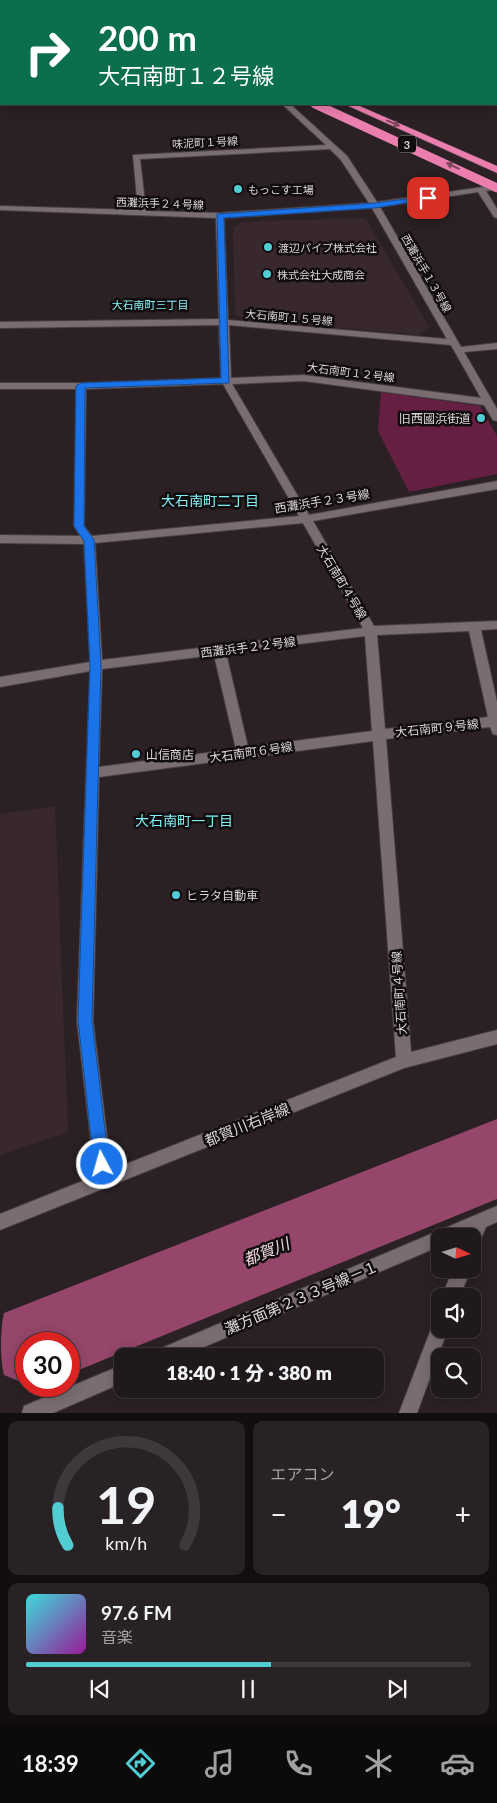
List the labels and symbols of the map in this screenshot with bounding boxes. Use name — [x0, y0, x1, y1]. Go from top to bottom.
one-way arrow — [386, 119, 400, 127]
street label: 味泥町１号線 — [172, 134, 238, 150]
road number: 3 — [398, 136, 416, 152]
one-way arrow — [446, 162, 460, 170]
pin — [407, 177, 449, 219]
marker: もっこす工場 — [232, 183, 244, 195]
place label: もっこす工場 — [248, 183, 314, 196]
street label: 西灘浜手２４号線 — [116, 195, 204, 211]
street label: 西灘浜手１３号線 — [399, 232, 455, 314]
marker: 渡辺パイプ株式会社 — [262, 241, 274, 253]
place label: 渡辺パイプ株式会社 — [278, 241, 377, 254]
marker: 株式会社大成商会 — [261, 268, 273, 280]
place label: 株式会社大成商会 — [277, 268, 365, 281]
district label: 大石南町三丁目 — [112, 298, 189, 311]
street label: 大石南町１５号線 — [245, 307, 333, 327]
street label: 大石南町１２号線 — [307, 360, 395, 384]
place label: 旧西國浜街道 — [399, 411, 471, 426]
marker: 旧西國浜街道 — [475, 412, 487, 424]
street label: 西灘浜手２３号線 — [273, 486, 371, 516]
district label: 大石南町二丁目 — [161, 492, 259, 509]
street label: 大石南町４号線 — [314, 542, 370, 622]
street label: 西灘浜手２２号線 — [199, 634, 297, 660]
street label: 大石南町９号線 — [394, 716, 480, 740]
street label: 大石南町６号線 — [208, 739, 294, 765]
place label: 山信商店 — [146, 747, 194, 762]
marker: 山信商店 — [130, 748, 142, 760]
district label: 大石南町一丁目 — [135, 812, 233, 829]
place label: ヒラタ自動車 — [186, 888, 258, 903]
marker: ヒラタ自動車 — [170, 889, 182, 901]
street label: 大石南町４号線 — [389, 951, 409, 1035]
street label: 都賀川右岸線 — [202, 1099, 292, 1149]
position arrow — [75, 1137, 127, 1189]
north arrow — [431, 1228, 481, 1278]
water label: 都賀川 — [240, 1232, 294, 1269]
street label: 灘方面第２３３号線－１ — [222, 1256, 380, 1338]
speed limit sign: 30 — [15, 1332, 80, 1397]

